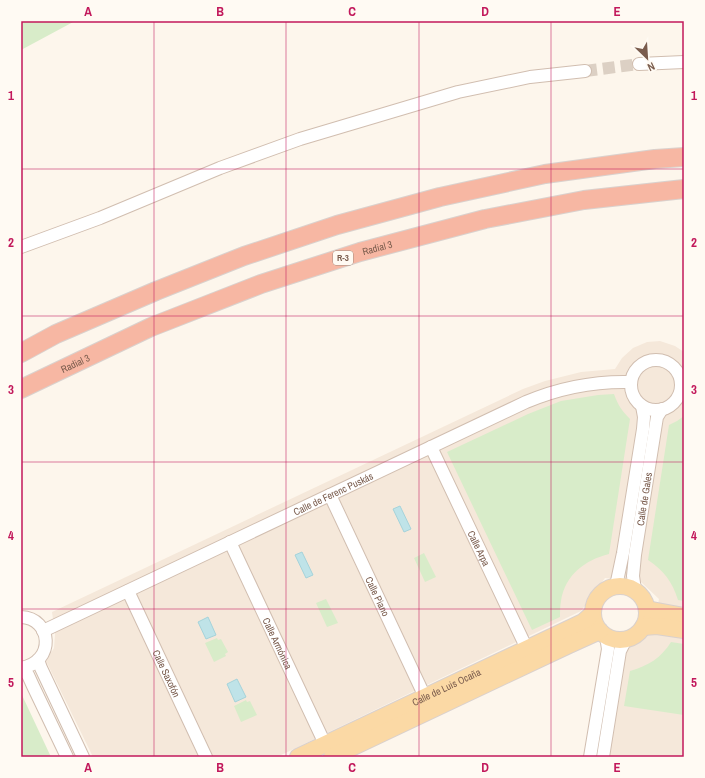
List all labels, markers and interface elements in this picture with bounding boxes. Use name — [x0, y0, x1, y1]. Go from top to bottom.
text: A — [84, 3, 92, 20]
text: B — [216, 3, 224, 20]
text: C — [348, 3, 356, 20]
text: D — [481, 3, 489, 20]
text: E — [613, 3, 621, 20]
north arrow — [627, 38, 667, 78]
text: N — [645, 59, 657, 75]
text: 1 — [8, 87, 14, 104]
text: 1 — [691, 87, 697, 104]
text: 2 — [8, 234, 14, 251]
text: 2 — [691, 234, 697, 251]
street label: Radial 3 — [361, 238, 394, 258]
road number: R-3 — [333, 251, 353, 265]
street label: Radial 3 — [59, 351, 92, 376]
text: 3 — [8, 381, 14, 398]
text: 3 — [691, 381, 697, 398]
street label: Calle de Ferenc Puskás — [291, 469, 375, 518]
street label: Calle de Gales — [634, 471, 655, 527]
text: 4 — [8, 527, 14, 544]
text: 4 — [691, 527, 697, 544]
street label: Calle Arpa — [465, 528, 493, 569]
street label: Calle Piano — [362, 575, 392, 619]
street label: Calle Armónica — [259, 616, 295, 672]
street label: Calle Saxofón — [149, 648, 183, 699]
street label: Calle de Luis Ocaña — [410, 665, 483, 709]
text: 5 — [8, 674, 14, 691]
text: 5 — [691, 674, 697, 691]
text: A — [84, 759, 92, 776]
text: B — [216, 759, 224, 776]
text: C — [348, 759, 356, 776]
text: D — [481, 759, 489, 776]
text: E — [613, 759, 621, 776]

